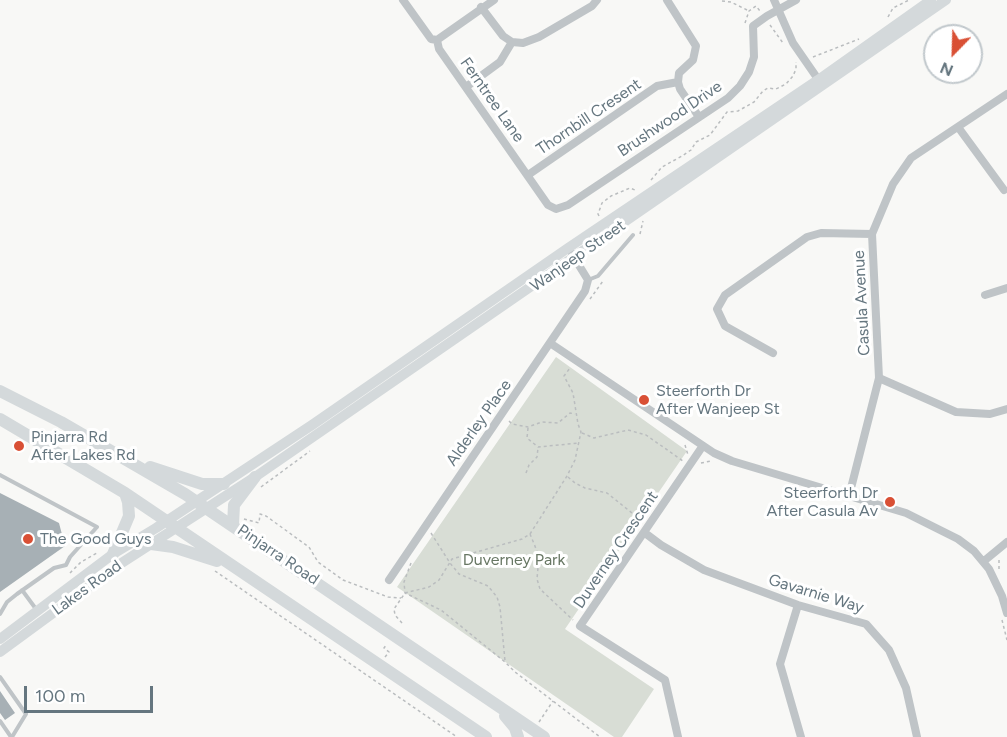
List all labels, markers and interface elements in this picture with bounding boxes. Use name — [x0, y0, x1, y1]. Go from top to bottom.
north arrow — [923, 24, 983, 84]
street label: Ferntree Lane — [456, 54, 528, 146]
text: N — [937, 58, 956, 80]
street label: Thornbill Cresent — [533, 75, 645, 159]
street label: Brushwood Drive — [614, 77, 726, 161]
street label: Wanjeep Street — [527, 216, 629, 296]
street label: Casula Avenue — [850, 250, 874, 356]
street label: Alderley Place — [442, 376, 516, 470]
place label: Steerforth Dr After Wanjeep St — [656, 381, 780, 419]
marker: Steerforth Dr After Wanjeep St — [637, 393, 651, 407]
place label: Pinjarra Rd After Lakes Rd — [31, 427, 135, 465]
marker: Pinjarra Rd After Lakes Rd — [12, 439, 26, 453]
place label: Steerforth Dr After Casula Av — [766, 483, 878, 521]
street label: Duverney Crescent — [570, 488, 662, 612]
marker: Steerforth Dr After Casula Av — [883, 495, 897, 509]
street label: Pinjarra Road — [234, 521, 322, 589]
place label: The Good Guys — [40, 529, 151, 549]
marker: The Good Guys — [21, 532, 35, 546]
park label: Duverney Park — [463, 550, 565, 570]
street label: Lakes Road — [49, 556, 125, 620]
street label: Gavarnie Way — [766, 570, 866, 618]
scale bar — [27, 674, 156, 712]
text: 100 m — [35, 685, 85, 707]

